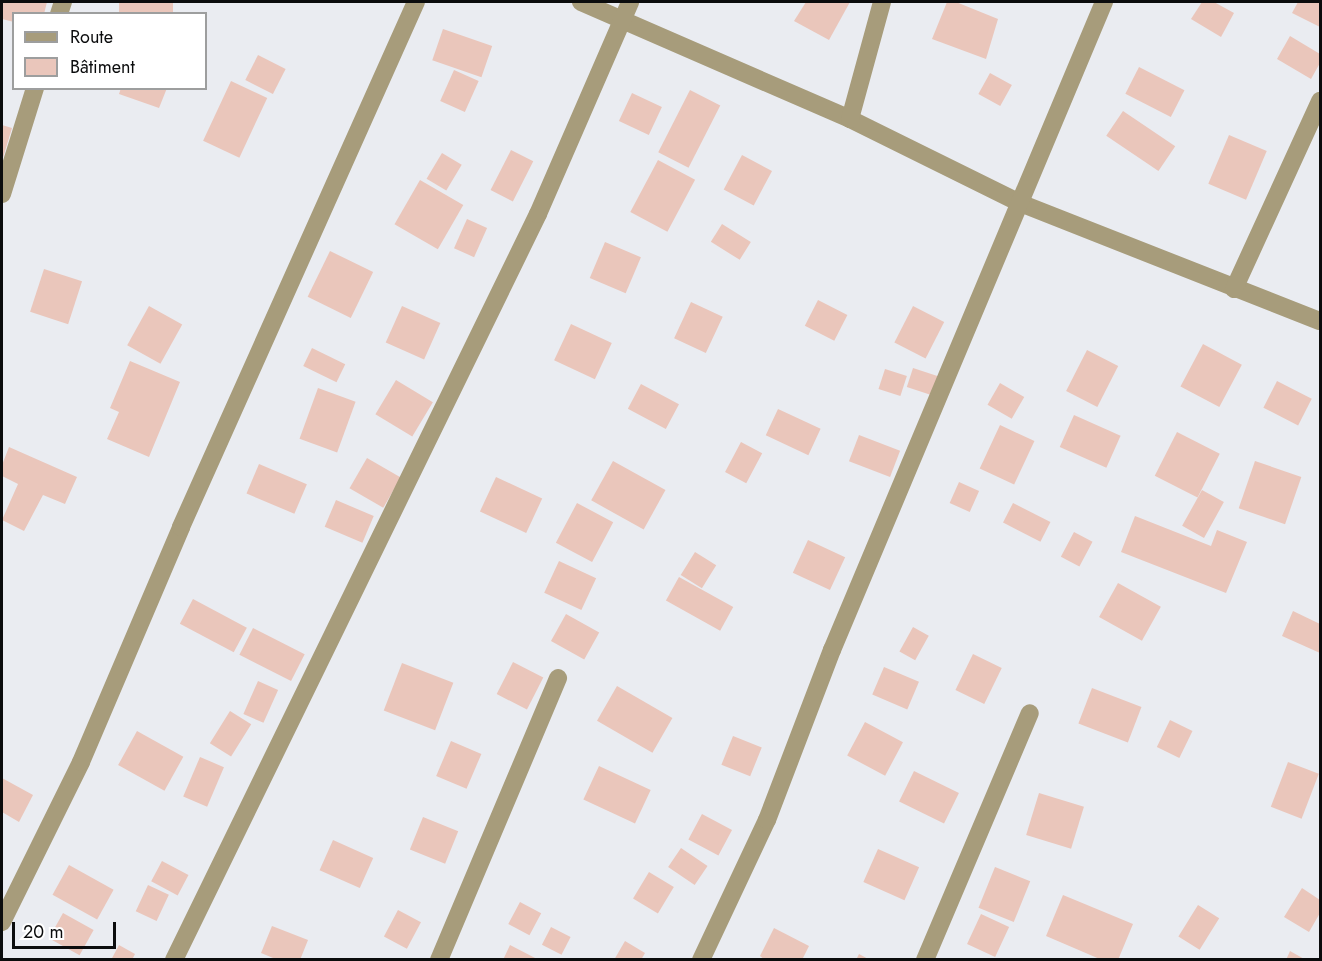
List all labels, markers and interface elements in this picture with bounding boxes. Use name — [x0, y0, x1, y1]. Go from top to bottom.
legend — [12, 12, 207, 90]
text: Route — [70, 24, 113, 50]
text: Bâtiment — [70, 54, 135, 80]
scale bar — [15, 910, 118, 948]
text: 20 m — [23, 919, 63, 945]

